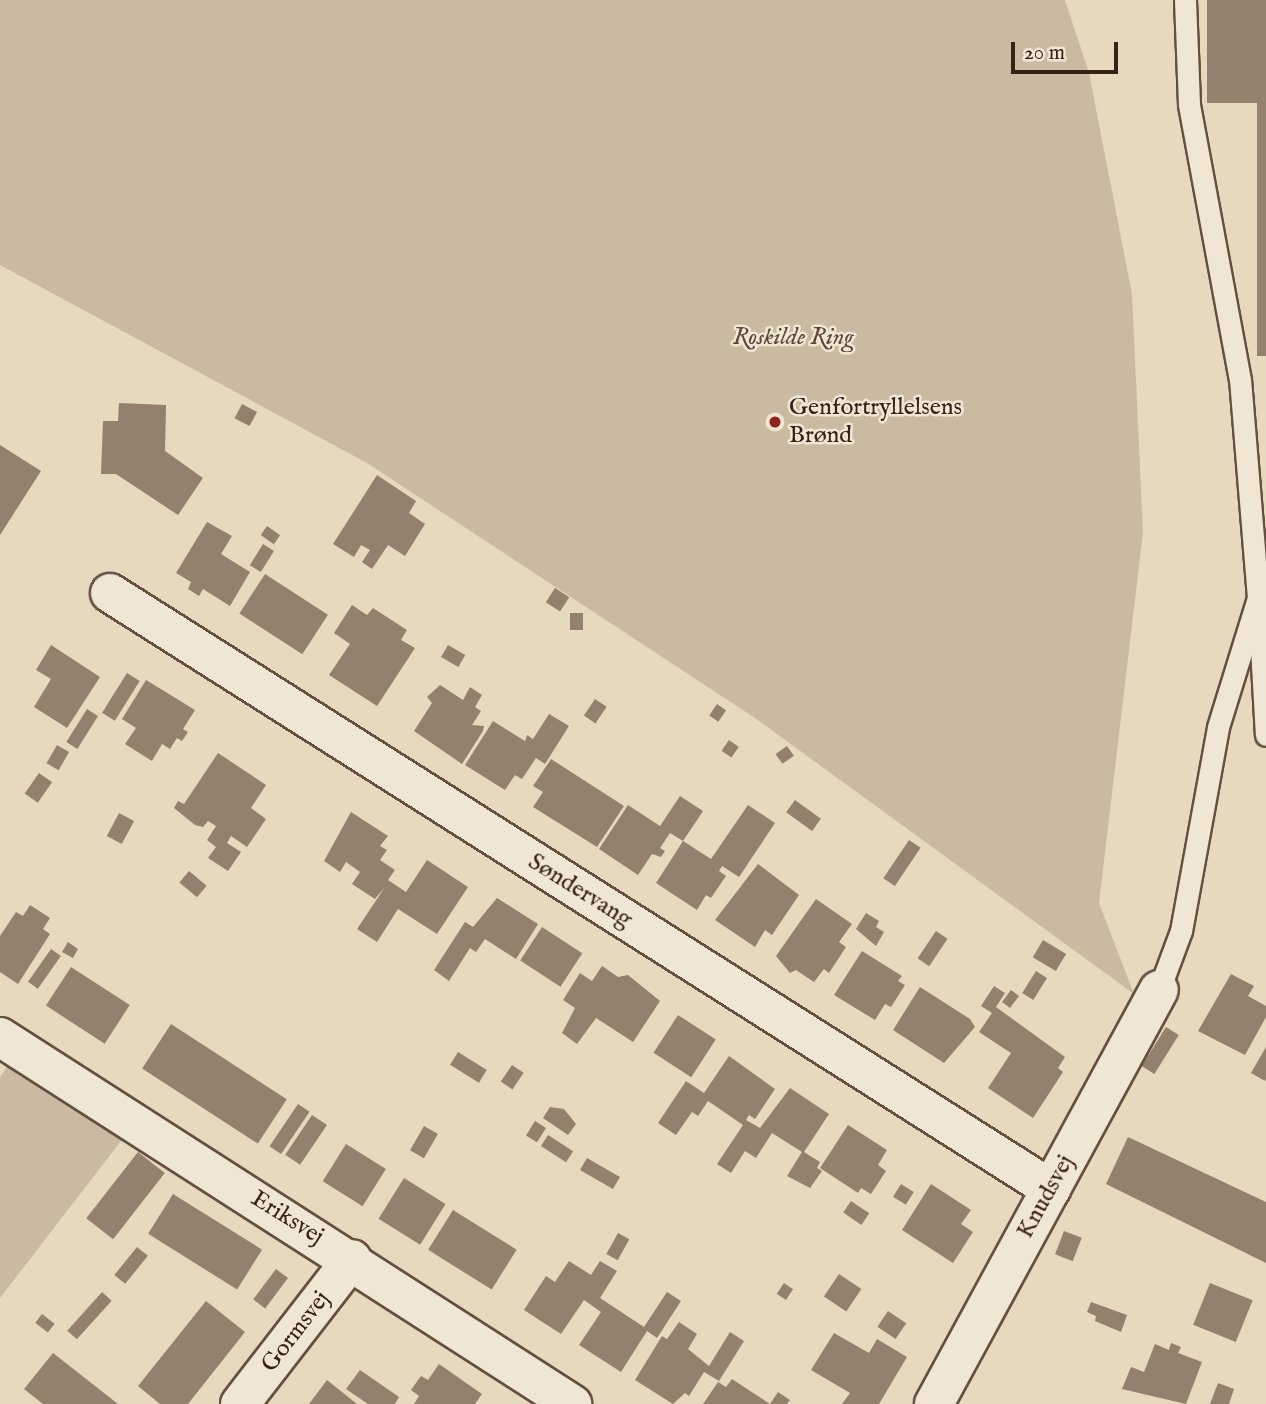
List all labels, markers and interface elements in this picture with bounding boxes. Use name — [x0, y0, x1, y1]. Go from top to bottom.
scale bar — [1014, 28, 1121, 72]
text: 20 m — [1024, 40, 1065, 67]
park label: Roskilde Ring — [733, 324, 853, 352]
place label: Genfortryllelsens Brønd — [789, 394, 962, 450]
marker: Genfortryllelsens Brønd — [767, 414, 783, 430]
street label: Søndervang — [523, 848, 637, 934]
street label: Knudsvej — [1011, 1150, 1081, 1244]
street label: Eriksvej — [245, 1184, 329, 1252]
street label: Gormsvej — [255, 1286, 337, 1378]

